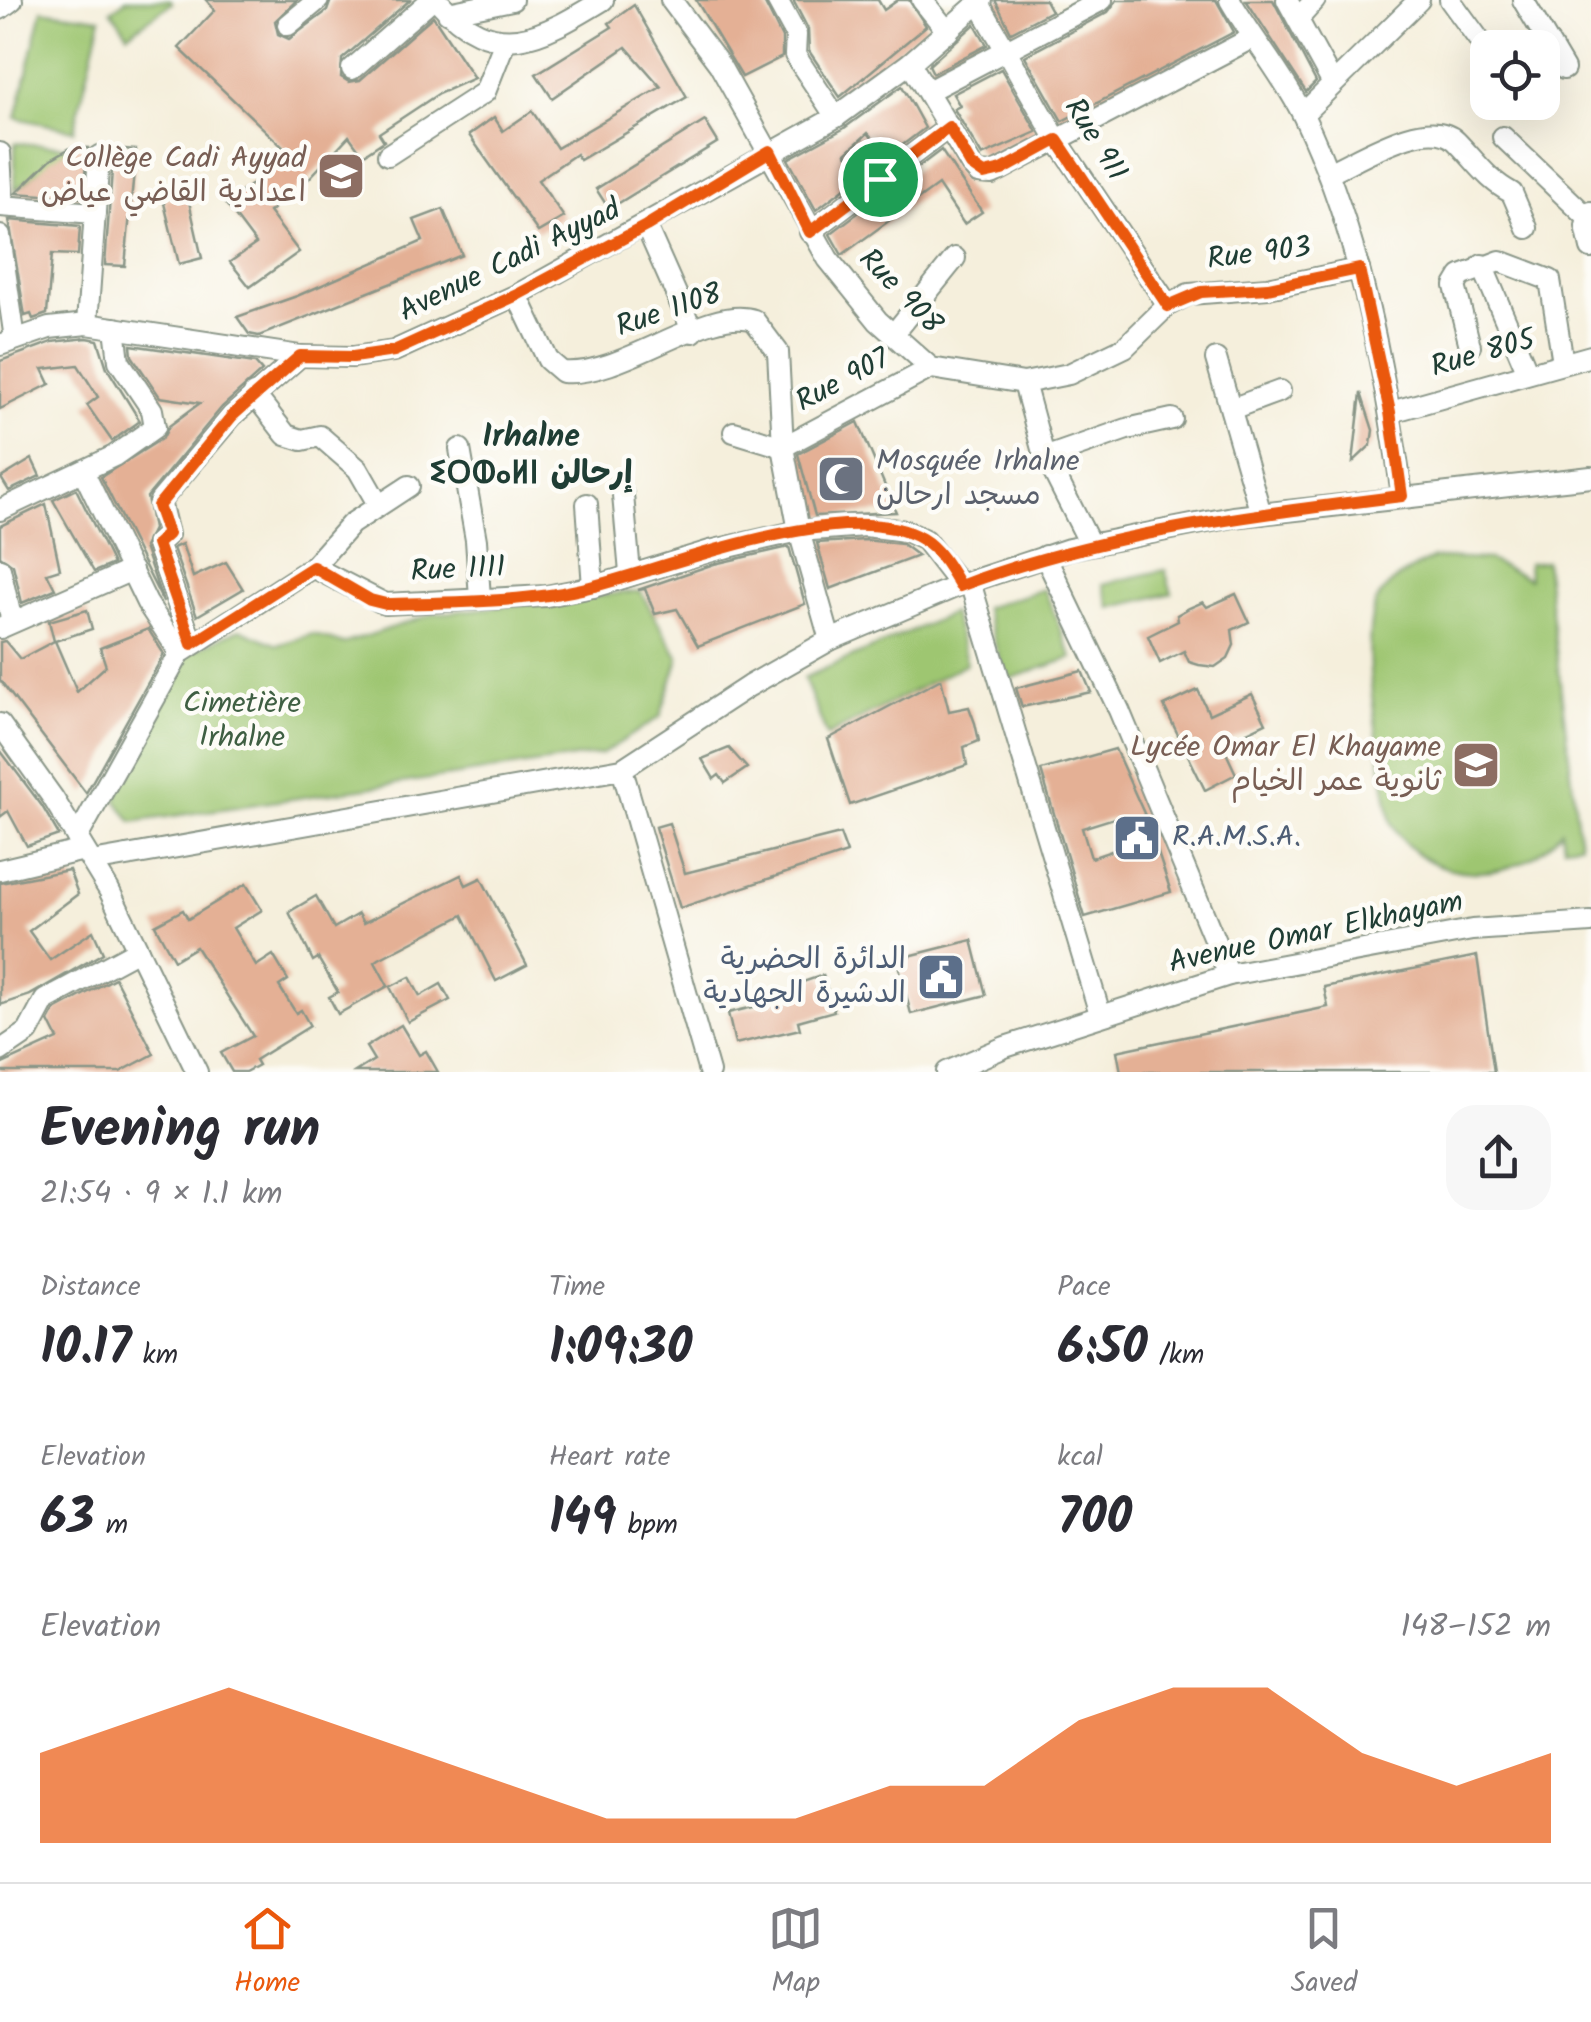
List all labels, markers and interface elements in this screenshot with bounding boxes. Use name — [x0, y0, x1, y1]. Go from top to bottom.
map controls — [1470, 30, 1560, 120]
button: locate — [1470, 30, 1560, 120]
street label: Rue 911 — [1051, 89, 1139, 191]
place label: Collège Cadi Ayyad اعدادية القاضي عياض — [41, 135, 307, 217]
pin — [838, 137, 923, 222]
school or university icon: Collège Cadi Ayyad اعدادية القاضي عياض — [315, 150, 367, 202]
icon: arrive — [853, 152, 908, 207]
street label: Avenue Cadi Ayyad — [391, 186, 630, 336]
street label: Rue 903 — [1204, 224, 1314, 284]
street label: Rue 908 — [846, 237, 954, 347]
street label: Rue 1108 — [609, 270, 729, 351]
street label: Rue 805 — [1425, 316, 1543, 392]
street label: Rue 907 — [787, 336, 900, 426]
district label: Irhalne ⵉⵔⵀⴰⵍⵏ إرحالن — [430, 412, 632, 500]
place label: Mosquée Irhalne مسجد ارحالن — [876, 438, 1080, 520]
mosque icon: Mosquée Irhalne مسجد ارحالن — [815, 453, 867, 505]
street label: Rue 1111 — [409, 544, 507, 596]
park label: Cimetière Irhalne — [183, 680, 301, 762]
place label: Lycée Omar El Khayame ثانوية عمر الخيام — [1130, 724, 1442, 806]
school or university icon: Lycée Omar El Khayame ثانوية عمر الخيام — [1450, 739, 1502, 791]
public building icon: R.A.M.S.A. — [1111, 812, 1163, 864]
place label: R.A.M.S.A. — [1172, 814, 1301, 862]
street label: Avenue Omar Elkhayam — [1164, 878, 1468, 988]
place label: الدائرة الحضرية الدشيرة الجهادية — [703, 936, 906, 1018]
public building icon: الدائرة الحضرية الدشيرة الجهادية — [915, 951, 967, 1003]
text: Evening run — [40, 1088, 320, 1175]
button: share — [1446, 1105, 1551, 1210]
text: 21:54 · 9 × 1.1 km — [40, 1169, 282, 1220]
text: Distance — [40, 1265, 141, 1310]
text: Time — [549, 1265, 605, 1310]
text: Pace — [1057, 1265, 1111, 1310]
text: 10.17 — [40, 1310, 131, 1390]
text: 1:09:30 — [549, 1310, 692, 1390]
text: 6:50 — [1057, 1310, 1148, 1390]
text: km — [131, 1333, 178, 1378]
text: /km — [1148, 1333, 1204, 1378]
text: Elevation — [40, 1435, 146, 1480]
text: Heart rate — [549, 1435, 670, 1480]
text: kcal — [1057, 1435, 1103, 1480]
text: 63 — [40, 1480, 94, 1560]
text: 149 — [549, 1480, 616, 1560]
text: 700 — [1057, 1480, 1132, 1560]
text: m — [94, 1503, 128, 1548]
text: bpm — [616, 1503, 678, 1548]
text: Elevation — [40, 1602, 161, 1653]
text: 148–152 m — [1400, 1602, 1551, 1653]
tab: Home — [234, 1901, 300, 2006]
tab: Map — [768, 1901, 823, 2006]
tab: Saved — [1291, 1901, 1357, 2006]

